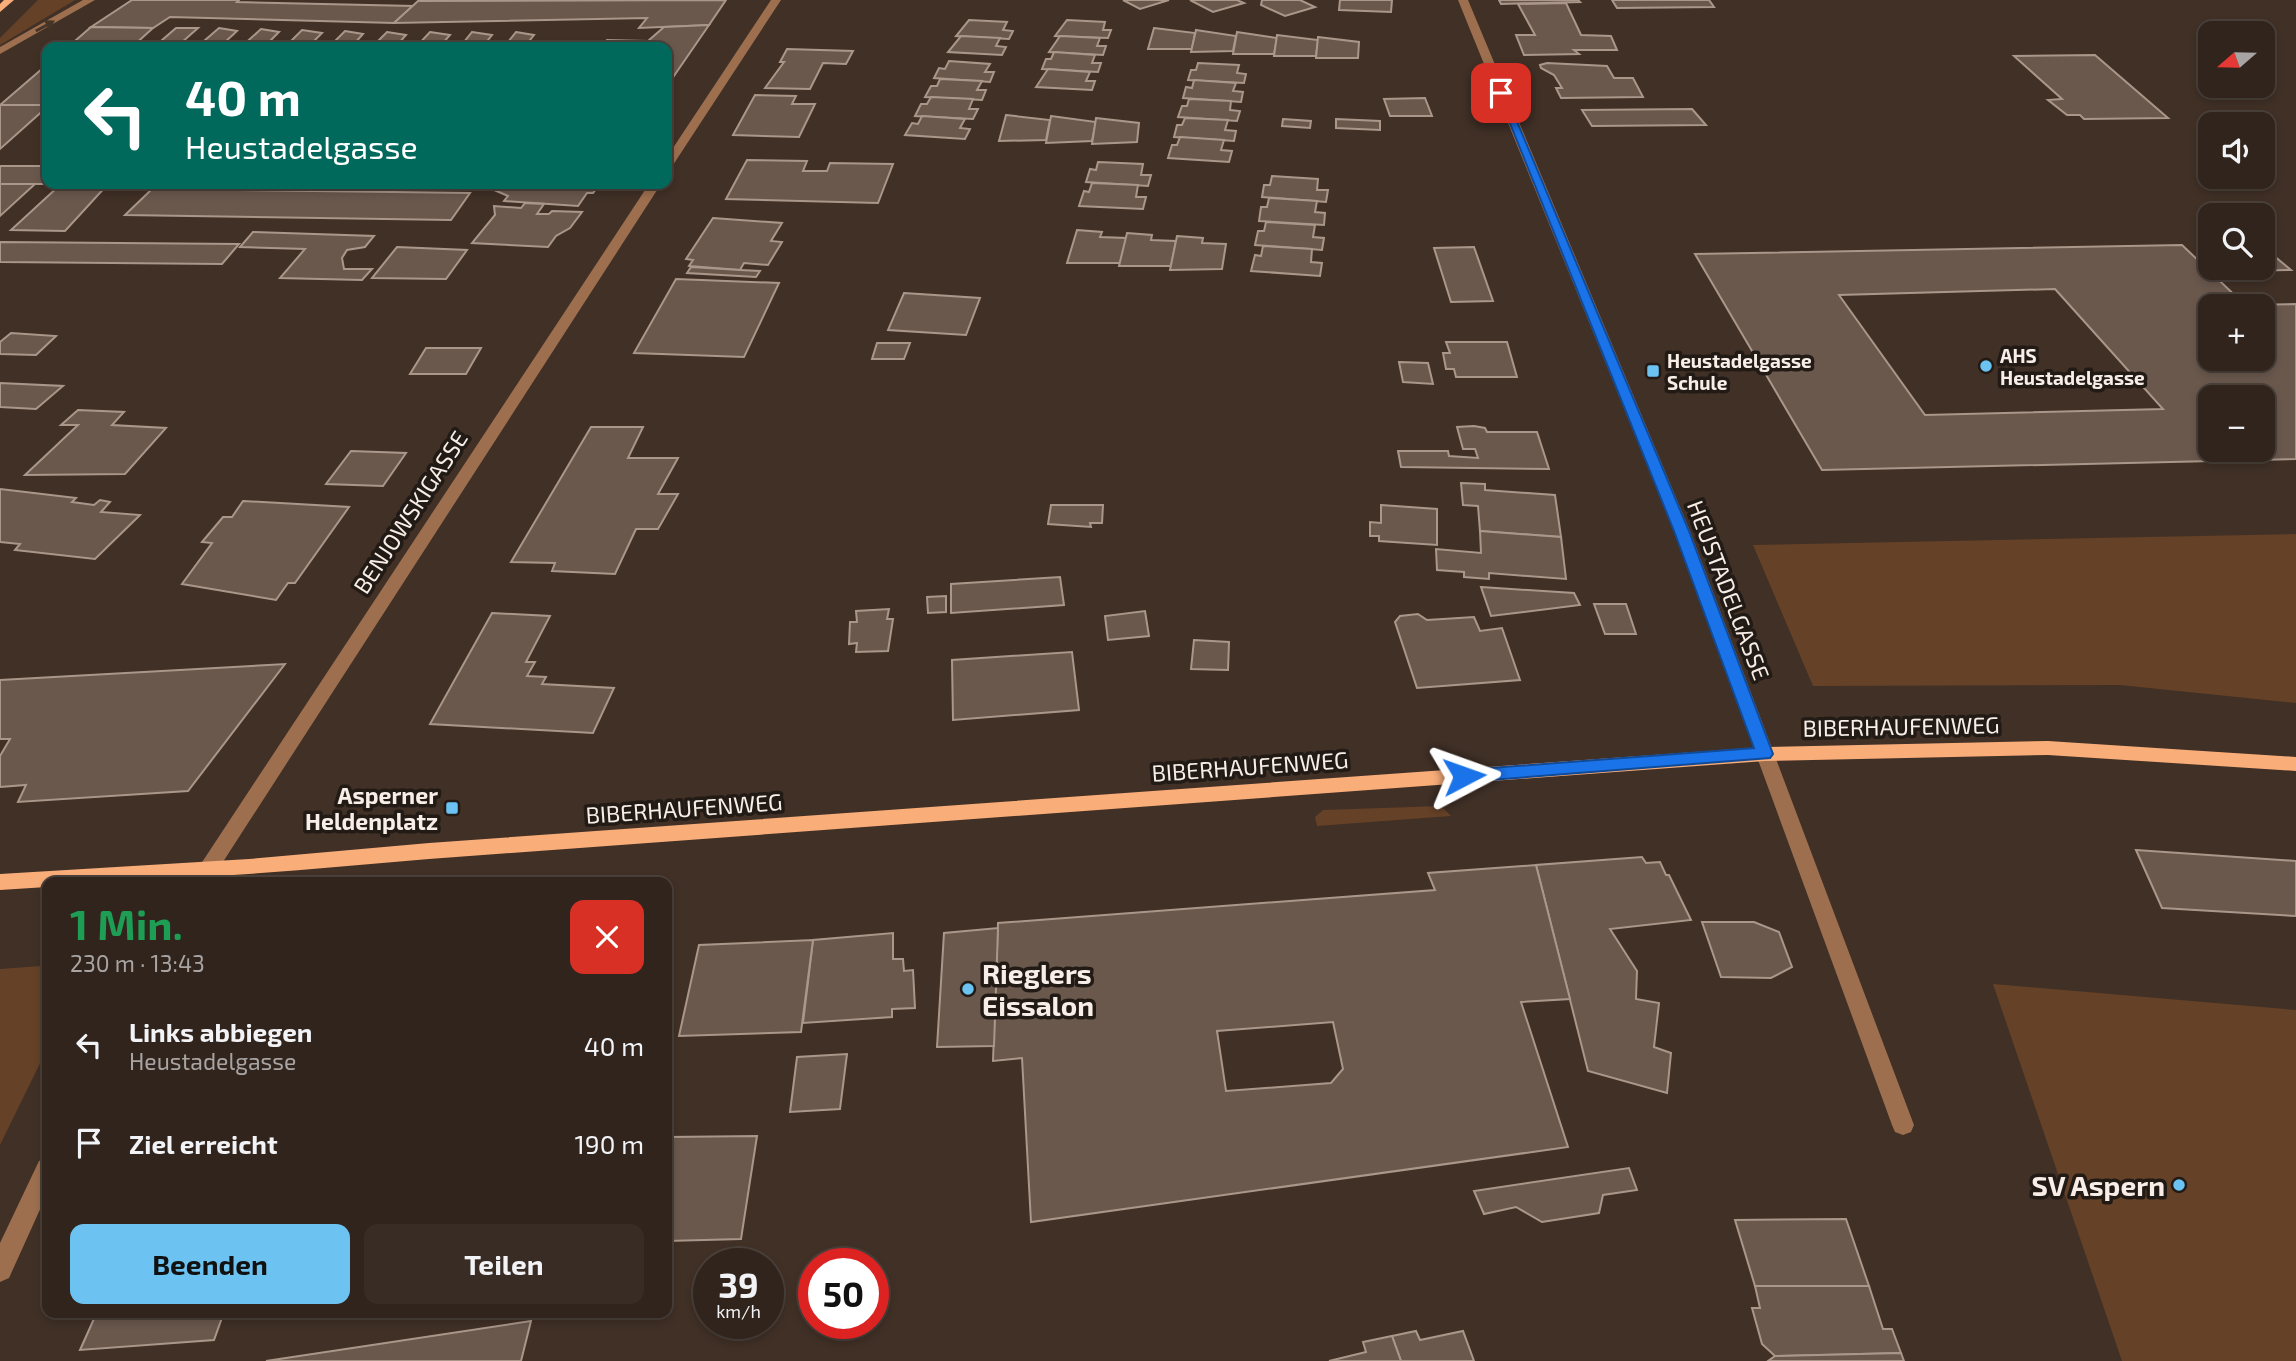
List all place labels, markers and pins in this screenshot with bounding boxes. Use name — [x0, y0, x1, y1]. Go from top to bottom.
pin — [1471, 63, 1531, 123]
place label: AHS Heustadelgasse — [2000, 344, 2145, 389]
place label: Heustadelgasse Schule — [1667, 349, 1812, 394]
marker: AHS Heustadelgasse — [1978, 358, 1994, 374]
marker: Heustadelgasse Schule — [1645, 363, 1661, 379]
place label: Asperner Heldenplatz — [305, 781, 438, 835]
marker: Asperner Heldenplatz — [444, 800, 460, 816]
place label: Rieglers Eissalon — [982, 956, 1094, 1022]
marker: Rieglers Eissalon — [960, 981, 976, 997]
place label: SV Aspern — [2031, 1168, 2165, 1202]
marker: SV Aspern — [2171, 1177, 2187, 1193]

